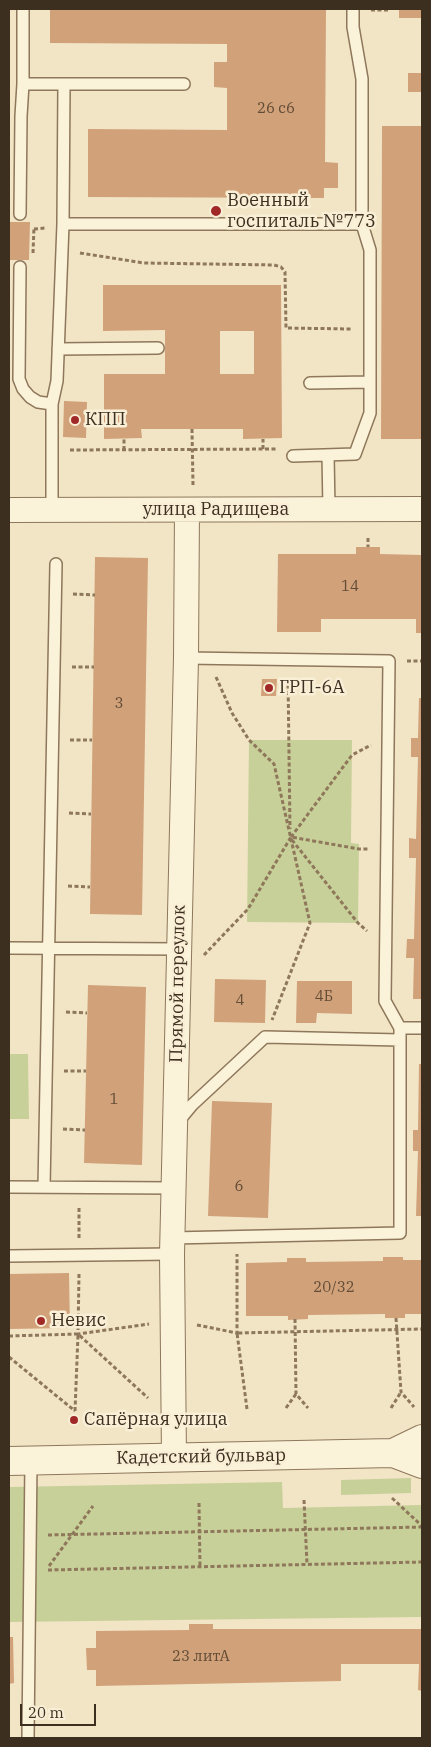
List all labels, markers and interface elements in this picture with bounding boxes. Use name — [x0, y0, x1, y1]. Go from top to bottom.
house number: 26 с6 — [257, 100, 295, 118]
place label: Военный госпиталь №773 — [227, 190, 376, 232]
marker: Военный госпиталь №773 — [209, 204, 223, 218]
place label: КПП — [85, 409, 126, 431]
marker: КПП — [69, 414, 81, 426]
street label: улица Радищева — [143, 499, 289, 521]
house number: 14 — [341, 578, 359, 596]
place label: ГРП-6А — [279, 677, 345, 699]
marker: ГРП-6А — [263, 682, 275, 694]
house number: 3 — [115, 695, 123, 713]
street label: Прямой переулок — [166, 905, 190, 1063]
house number: 4Б — [315, 988, 333, 1006]
house number: 4 — [236, 992, 244, 1010]
house number: 1 — [110, 1091, 118, 1109]
house number: 6 — [235, 1178, 243, 1196]
house number: 20/32 — [313, 1279, 355, 1297]
place label: Невис — [51, 1310, 106, 1332]
marker: Невис — [35, 1315, 47, 1327]
place label: Сапёрная улица — [84, 1409, 228, 1431]
marker: Сапёрная улица — [68, 1414, 80, 1426]
street label: Кадетский бульвар — [116, 1445, 286, 1469]
house number: 23 литА — [172, 1648, 230, 1666]
scale bar — [22, 1694, 99, 1726]
text: 20 m — [28, 1703, 64, 1722]

